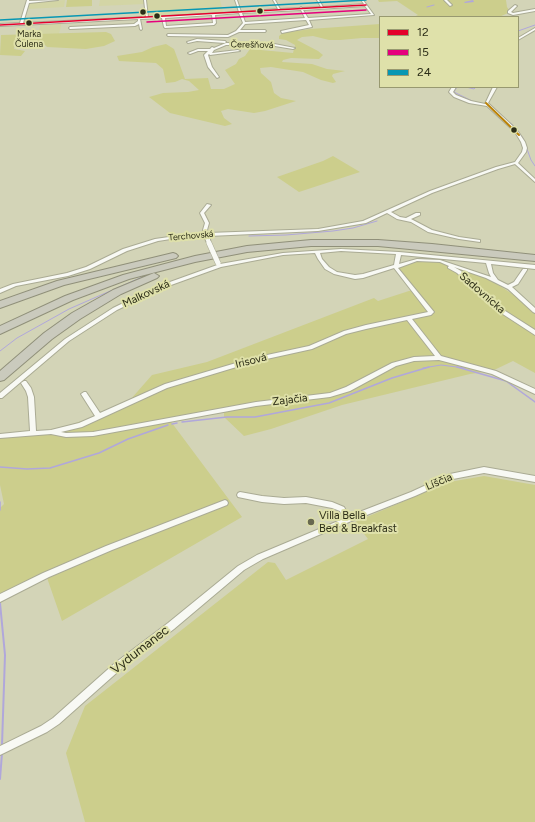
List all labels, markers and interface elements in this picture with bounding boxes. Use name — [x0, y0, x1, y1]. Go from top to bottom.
unlabelled marker — [255, 6, 265, 16]
unlabelled marker — [138, 7, 148, 17]
unlabelled marker — [152, 11, 162, 21]
legend — [379, 16, 519, 88]
marker: Marka Čulena — [24, 18, 34, 28]
text: 12 — [417, 25, 429, 39]
place label: Marka Čulena — [15, 29, 43, 50]
street label: Čerešňová — [230, 39, 274, 51]
text: 15 — [417, 45, 429, 59]
text: 24 — [417, 65, 431, 79]
unlabelled marker — [509, 125, 519, 135]
street label: Terchovská — [168, 229, 214, 243]
street label: Sadovnícka — [456, 270, 508, 316]
street label: Malkovská — [120, 277, 172, 311]
street label: Irisová — [234, 351, 268, 371]
street label: Zajačia — [272, 391, 308, 409]
street label: Líščia — [424, 471, 454, 493]
place label: Villa Bella Bed & Breakfast — [319, 509, 397, 535]
marker: Villa Bella Bed & Breakfast — [306, 517, 316, 527]
street label: Vydumanec — [108, 622, 172, 678]

